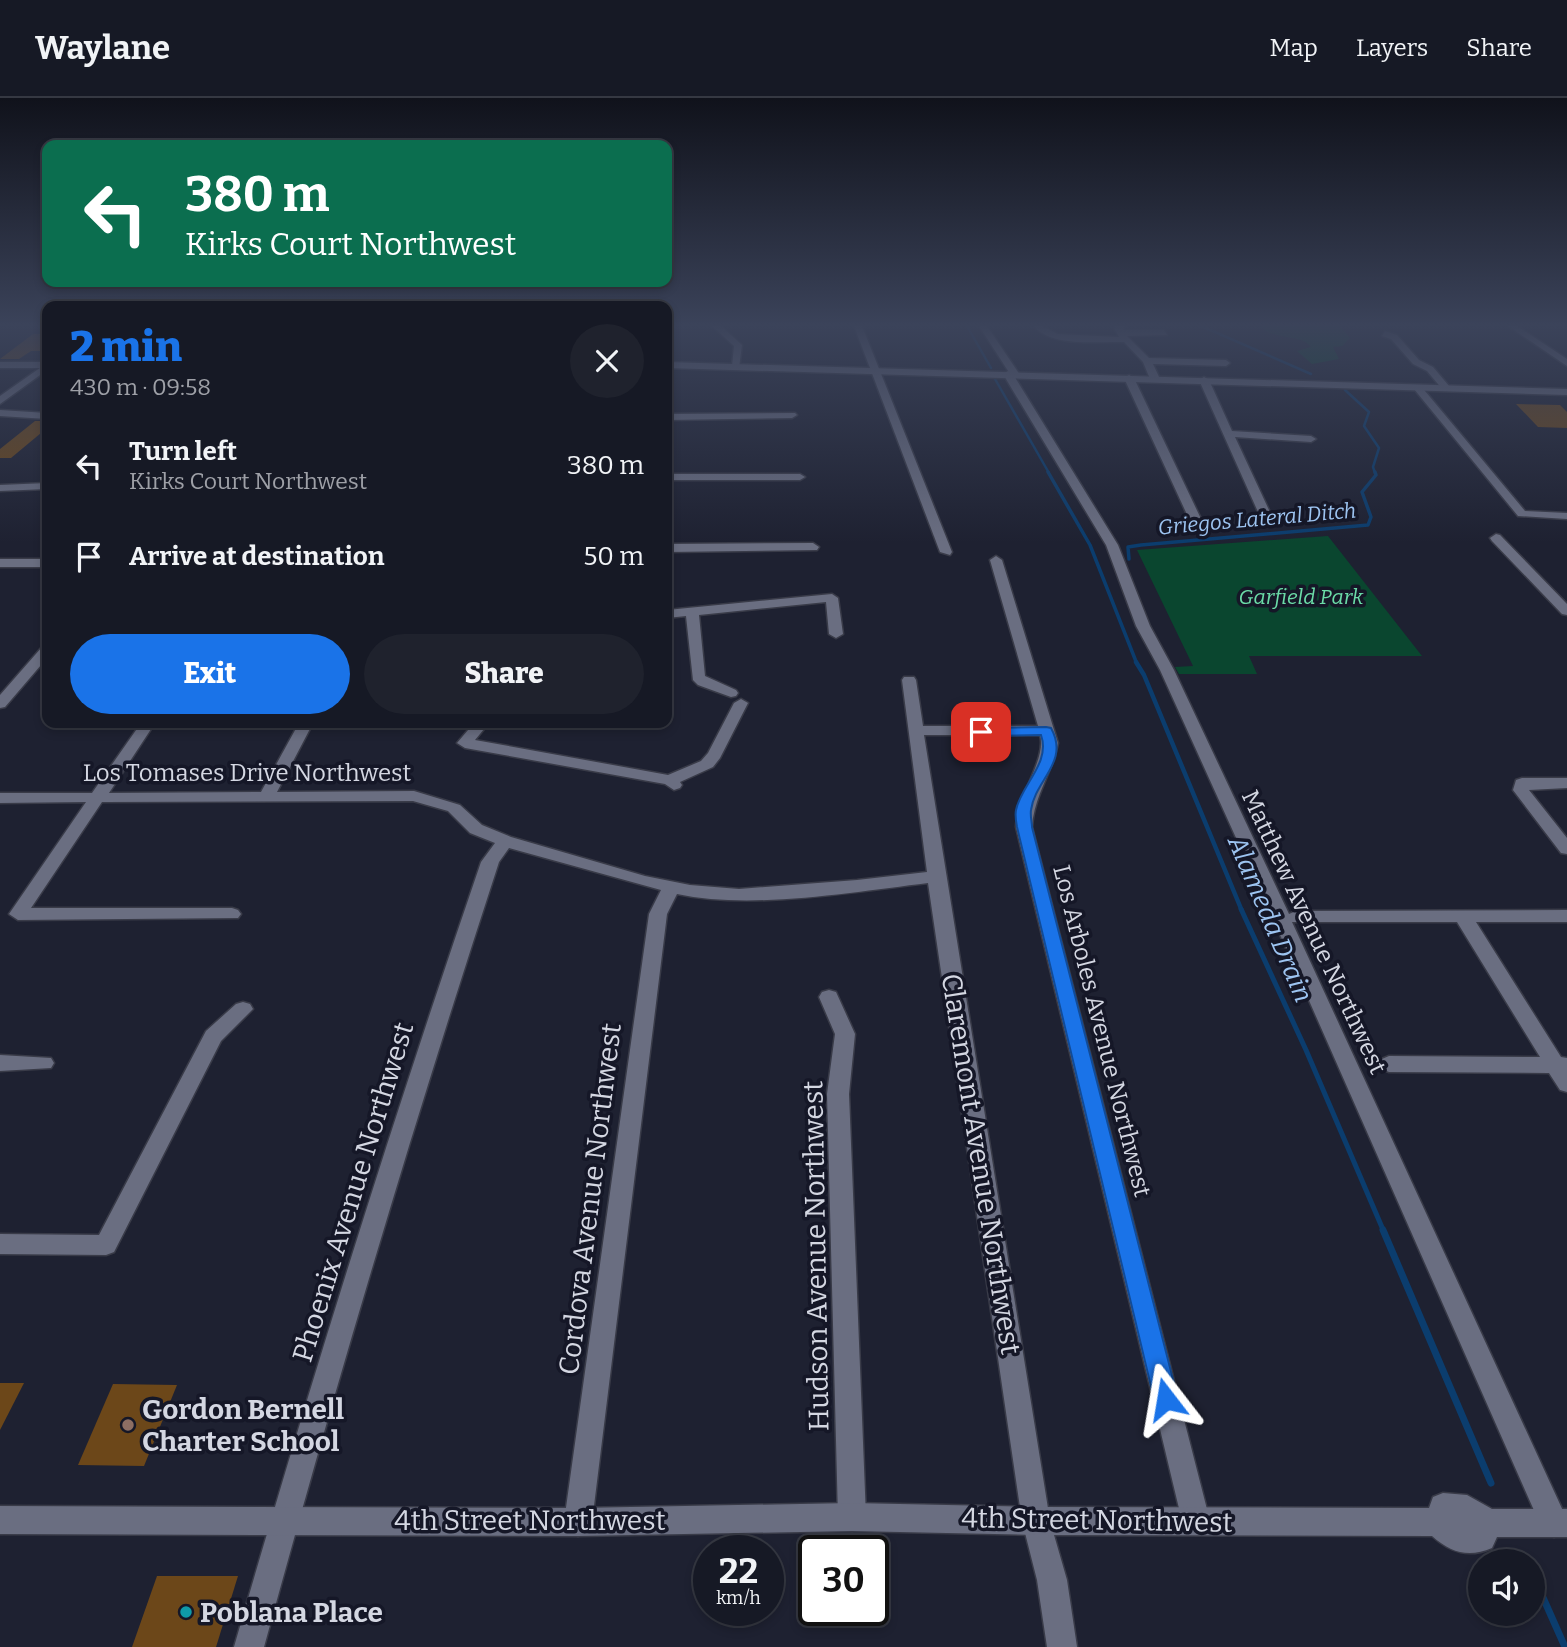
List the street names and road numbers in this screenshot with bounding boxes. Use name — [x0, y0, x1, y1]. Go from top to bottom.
street label: Los Tomases Drive Northwest — [83, 759, 411, 787]
street label: Matthew Avenue Northwest — [1236, 786, 1392, 1079]
street label: Los Arboles Avenue Northwest — [1047, 862, 1157, 1200]
street label: Claremont Avenue Northwest — [935, 971, 1027, 1357]
street label: Phoenix Avenue Northwest — [286, 1018, 420, 1366]
street label: Cordova Avenue Northwest — [552, 1021, 628, 1377]
street label: Hudson Avenue Northwest — [796, 1080, 836, 1432]
street label: 4th Street Northwest — [961, 1501, 1233, 1539]
street label: 4th Street Northwest — [394, 1504, 666, 1537]

